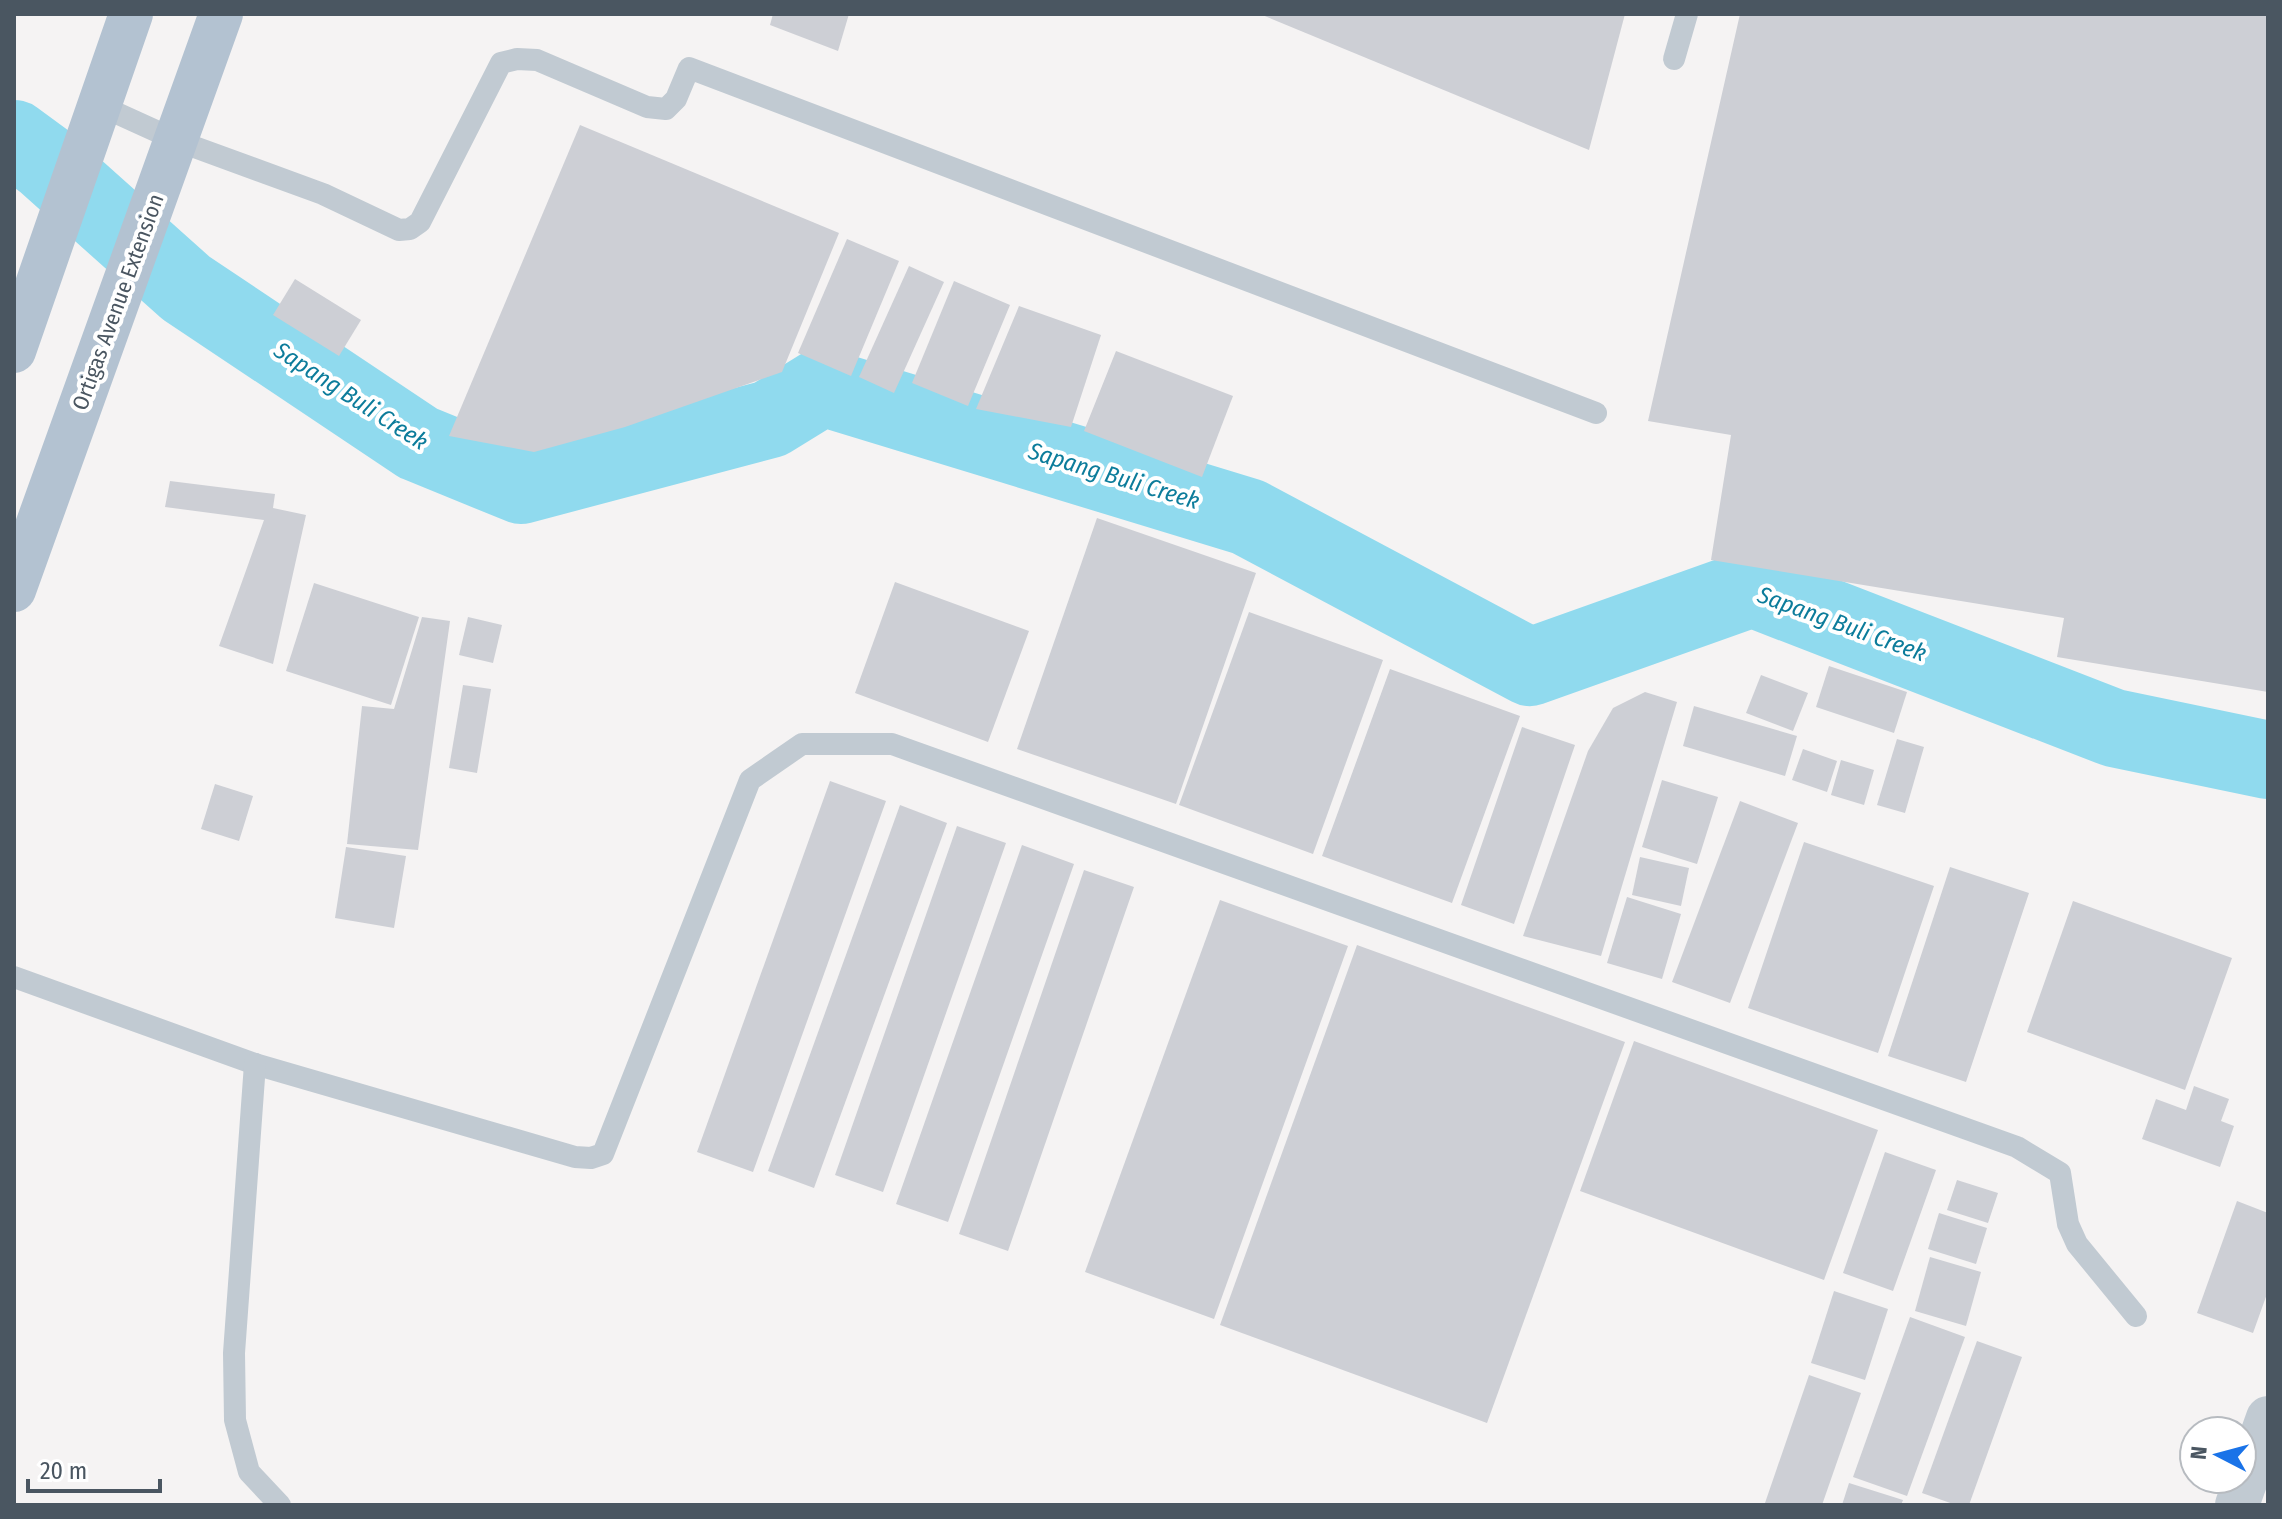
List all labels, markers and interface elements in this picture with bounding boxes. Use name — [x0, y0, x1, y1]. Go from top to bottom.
street label: Ortigas Avenue Extension — [66, 190, 170, 414]
water label: Sapang Buli Creek — [268, 335, 433, 456]
water label: Sapang Buli Creek — [1024, 436, 1203, 515]
water label: Sapang Buli Creek — [1753, 580, 1930, 668]
north arrow — [2178, 1415, 2258, 1495]
scale bar — [28, 1443, 160, 1493]
text: N — [2184, 1445, 2213, 1461]
text: 20 m — [40, 1457, 87, 1485]

